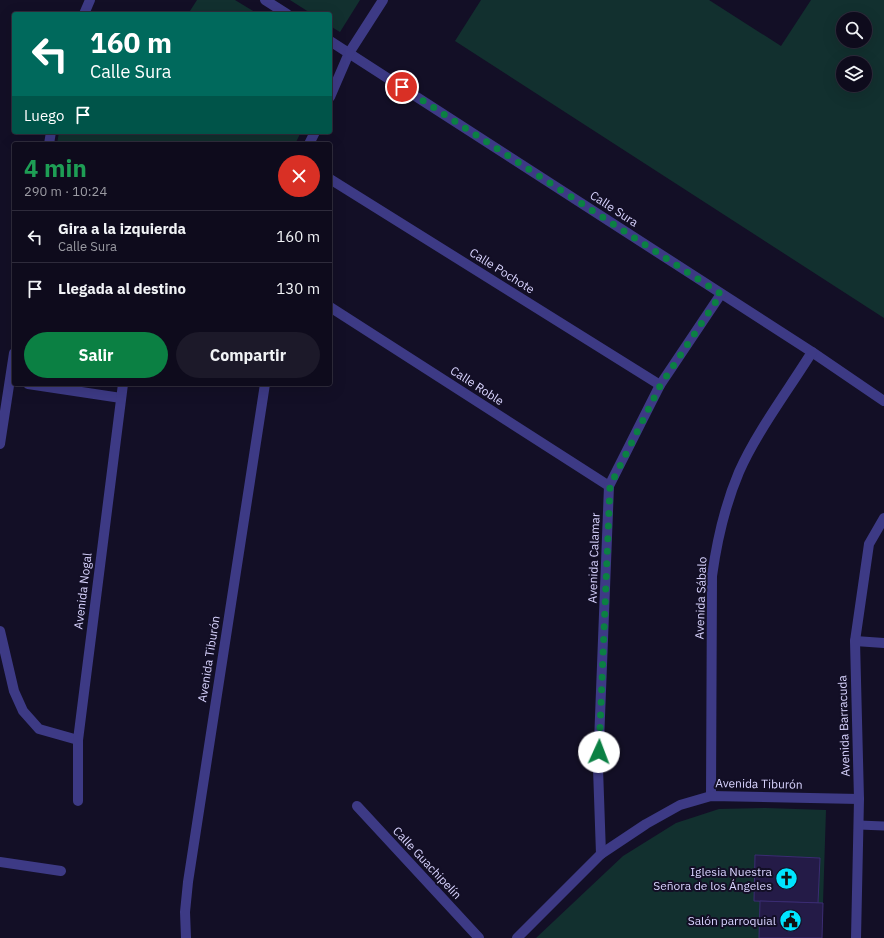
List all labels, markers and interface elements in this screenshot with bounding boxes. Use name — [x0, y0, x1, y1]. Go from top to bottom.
map controls — [836, 12, 872, 92]
button: search — [836, 12, 872, 48]
text: 160 m — [90, 24, 172, 61]
icon: left — [24, 28, 76, 80]
button: layers — [836, 56, 872, 92]
text: Calle Sura — [90, 60, 171, 83]
pin — [385, 70, 419, 104]
icon: arrive — [391, 76, 413, 98]
icon: arrive — [72, 104, 94, 126]
text: Luego — [24, 106, 64, 125]
text: 4 min — [24, 152, 87, 184]
button: close — [278, 155, 320, 197]
text: 290 m · 10:24 — [24, 183, 107, 200]
street label: Calle Sura — [587, 188, 642, 230]
text: Gira a la izquierda — [58, 219, 186, 238]
icon: left — [24, 226, 46, 248]
text: 160 m — [276, 227, 320, 246]
text: Calle Sura — [58, 238, 117, 255]
street label: Calle Pochote — [467, 245, 538, 297]
icon: arrive — [24, 278, 46, 300]
text: Llegada al destino — [58, 279, 186, 298]
text: 130 m — [276, 279, 320, 298]
button: Salir — [24, 332, 168, 378]
button: Compartir — [176, 332, 320, 378]
street label: Calle Roble — [448, 363, 507, 409]
street label: Avenida Calamar — [584, 512, 603, 604]
street label: Avenida Nogal — [70, 552, 95, 630]
street label: Avenida Sábalo — [692, 556, 709, 640]
street label: Avenida Tiburón — [194, 615, 223, 703]
street label: Avenida Barracuda — [834, 674, 853, 777]
position arrow — [578, 731, 620, 773]
street label: Avenida Tiburón — [715, 775, 803, 792]
street label: Calle Guachipelín — [390, 823, 465, 902]
place label: Iglesia Nuestra Señora de los Ángeles — [653, 864, 773, 893]
church icon: Iglesia Nuestra Señora de los Ángeles — [774, 866, 800, 892]
public building icon: Salón parroquial — [778, 908, 804, 934]
place label: Salón parroquial — [688, 913, 776, 928]

